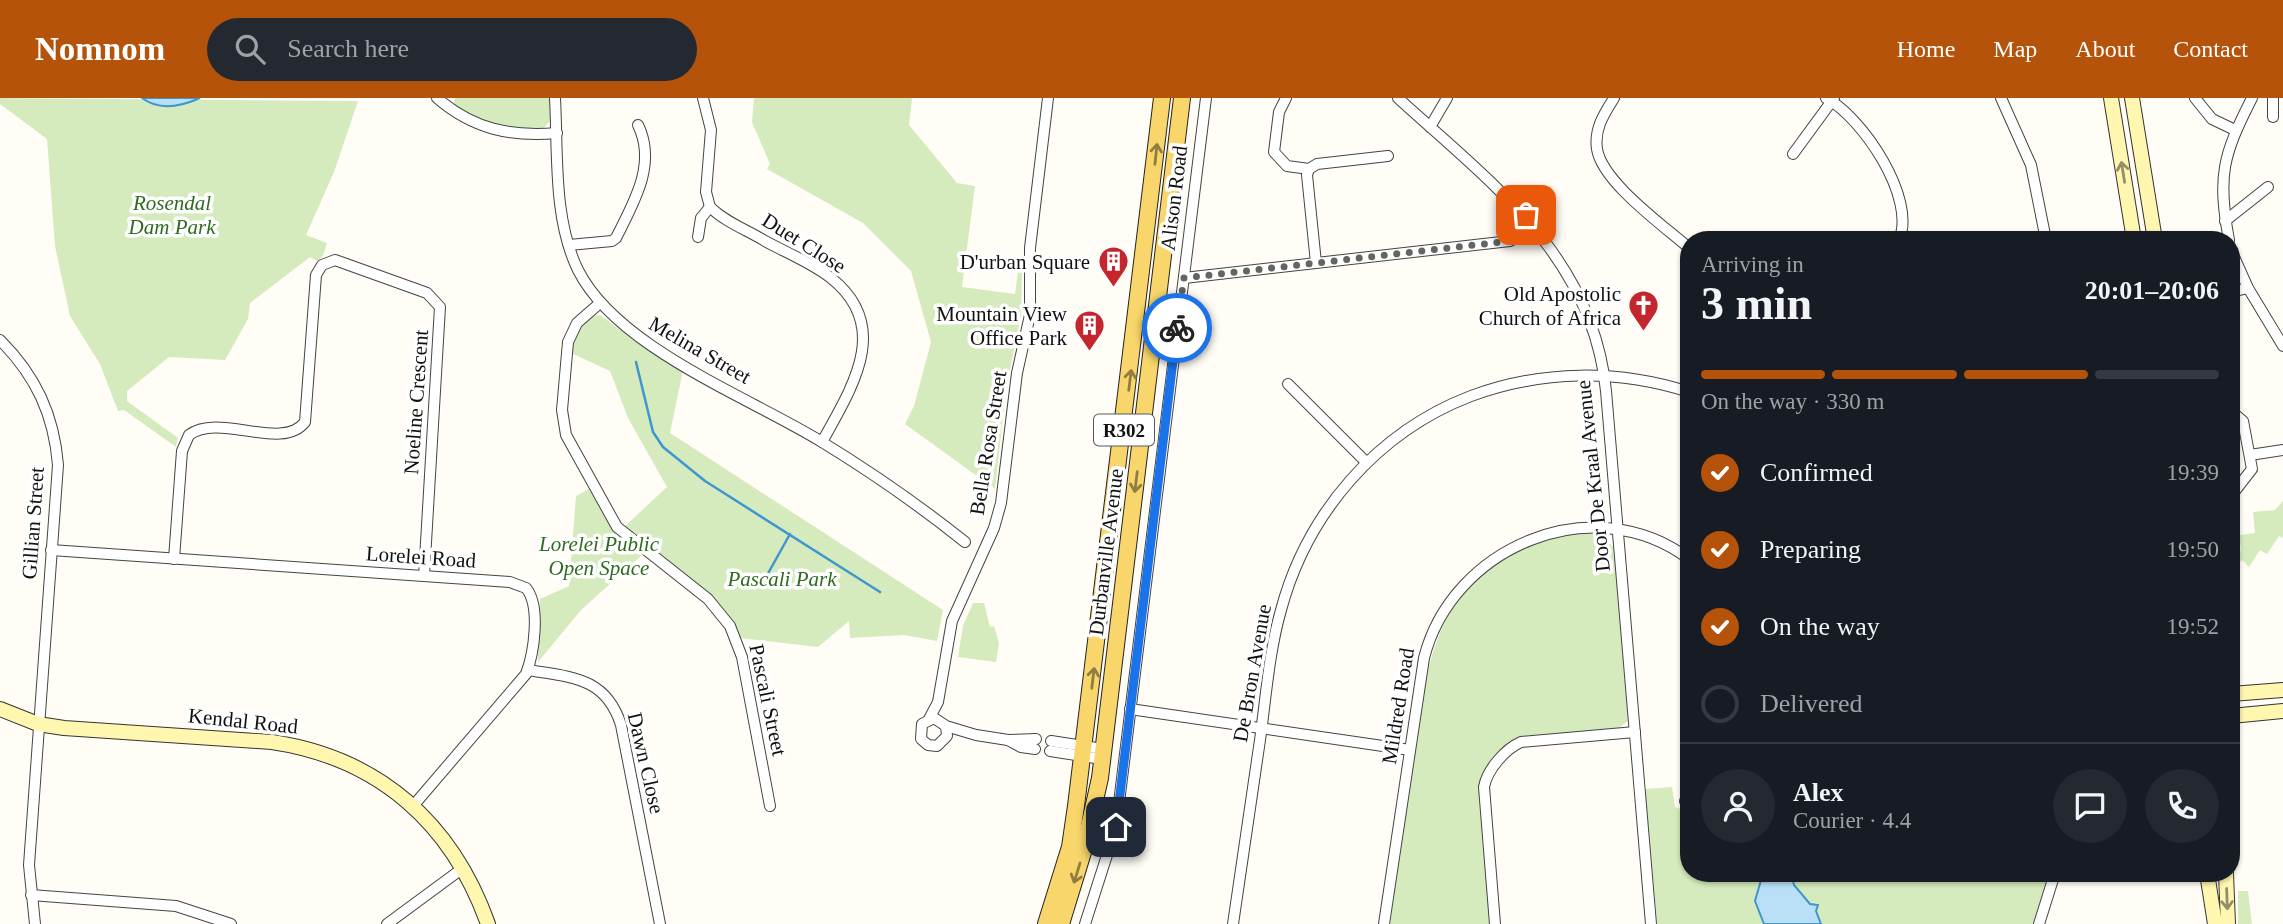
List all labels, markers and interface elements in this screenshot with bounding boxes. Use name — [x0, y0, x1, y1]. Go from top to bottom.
search box — [207, 18, 697, 81]
icon: search — [231, 30, 269, 68]
text: Nomnom — [35, 31, 165, 67]
text: Search here — [287, 34, 409, 63]
text: Home — [1897, 36, 1955, 62]
text: Map — [1993, 36, 2037, 62]
text: About — [2075, 36, 2135, 62]
text: Contact — [2173, 36, 2248, 62]
one-way arrow — [1149, 143, 1162, 165]
street label: Alison Road — [1156, 144, 1192, 252]
one-way arrow — [2116, 161, 2129, 184]
pin — [1496, 185, 1556, 245]
park label: Rosendal Dam Park — [128, 191, 216, 239]
icon: bag — [1507, 196, 1545, 234]
street label: Duet Close — [758, 208, 850, 278]
building icon: D'urban Square — [1096, 245, 1130, 289]
place label: D'urban Square — [960, 250, 1090, 274]
text: Arriving in — [1701, 252, 1804, 277]
text: 20:01–20:06 — [2085, 276, 2219, 305]
text: 3 min — [1701, 278, 1812, 329]
place label: Old Apostolic Church of Africa — [1479, 282, 1622, 330]
church icon: Old Apostolic Church of Africa — [1627, 289, 1661, 333]
courier — [1142, 293, 1212, 363]
place label: Mountain View Office Park — [936, 302, 1068, 350]
building icon: Mountain View Office Park — [1073, 309, 1107, 353]
icon: bike — [1158, 309, 1196, 347]
street label: Melina Street — [645, 311, 755, 389]
street label: Noeline Crescent — [399, 329, 433, 475]
street label: Bella Rosa Street — [965, 369, 1011, 517]
one-way arrow — [1123, 369, 1136, 391]
street label: Door De Kraal Avenue — [1571, 379, 1615, 573]
text: On the way · 330 m — [1701, 389, 1884, 414]
road number: R302 — [1094, 414, 1154, 446]
icon: check — [1701, 454, 1739, 492]
text: Confirmed — [1760, 458, 1873, 487]
text: 19:39 — [2167, 460, 2219, 485]
street label: Gillian Street — [17, 466, 49, 580]
street label: Durbanville Avenue — [1084, 467, 1128, 637]
one-way arrow — [1129, 470, 1142, 493]
icon: check — [1701, 531, 1739, 569]
park label: Lorelei Public Open Space — [538, 532, 660, 580]
text: Preparing — [1760, 535, 1861, 564]
text: 19:50 — [2167, 537, 2219, 562]
street label: Lorelei Road — [365, 541, 477, 573]
park label: Pascali Park — [726, 567, 837, 591]
street label: De Bron Avenue — [1228, 602, 1276, 744]
icon: check — [1701, 608, 1739, 646]
text: On the way — [1760, 612, 1880, 641]
text: 19:52 — [2167, 614, 2219, 639]
street label: Pascali Street — [744, 642, 792, 758]
street label: Mildred Road — [1377, 646, 1419, 766]
one-way arrow — [1086, 667, 1099, 690]
text: Delivered — [1760, 689, 1863, 718]
street label: Kendal Road — [187, 703, 300, 739]
street label: Dawn Close — [623, 710, 669, 816]
button: person — [1701, 769, 1775, 843]
button: chat — [2053, 769, 2127, 843]
button: phone — [2145, 769, 2219, 843]
text: Alex — [1793, 778, 1844, 807]
pin — [1086, 797, 1146, 857]
icon: home — [1097, 808, 1135, 846]
text: Courier · 4.4 — [1793, 808, 1911, 833]
one-way arrow — [1069, 862, 1082, 884]
one-way arrow — [2220, 887, 2233, 910]

